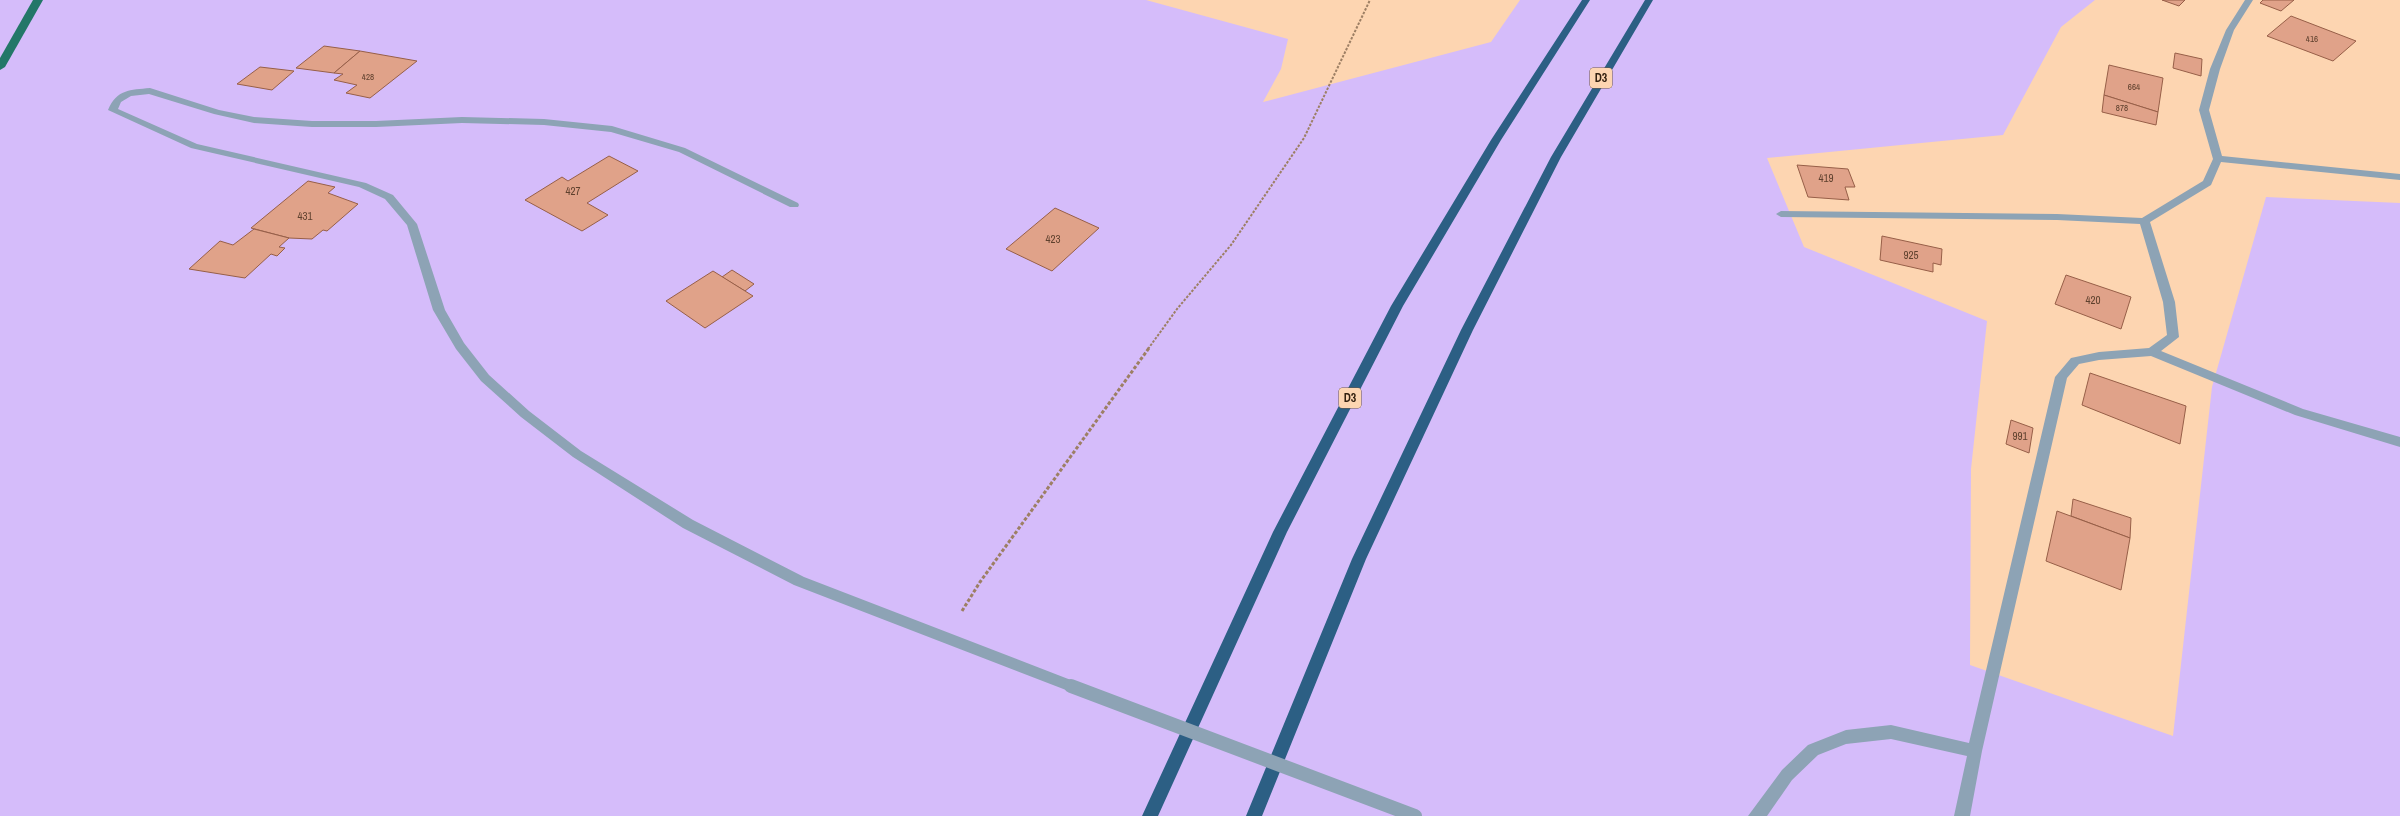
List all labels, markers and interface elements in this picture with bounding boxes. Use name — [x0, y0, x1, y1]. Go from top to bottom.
house number: 416 — [2306, 33, 2318, 45]
road number: D3 — [1590, 68, 1612, 88]
house number: 428 — [362, 71, 374, 83]
house number: 664 — [2128, 81, 2140, 93]
house number: 878 — [2116, 102, 2128, 114]
house number: 419 — [1818, 171, 1834, 185]
house number: 427 — [565, 184, 581, 198]
house number: 431 — [297, 209, 313, 223]
house number: 423 — [1045, 232, 1061, 246]
house number: 925 — [1903, 248, 1919, 262]
house number: 420 — [2085, 293, 2101, 307]
road number: D3 — [1339, 388, 1361, 408]
house number: 991 — [2012, 429, 2028, 443]

